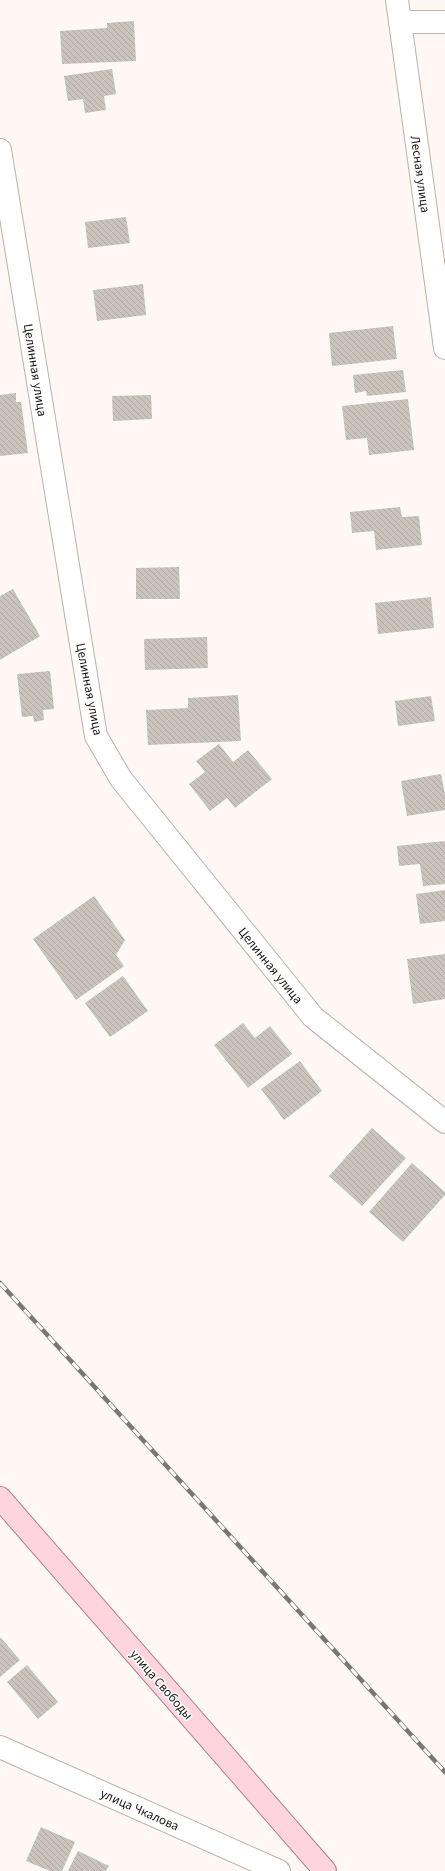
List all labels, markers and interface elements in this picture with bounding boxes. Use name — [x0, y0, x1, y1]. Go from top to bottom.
street label: Лесная улица — [406, 134, 434, 214]
street label: Целинная улица — [19, 322, 51, 418]
street label: Целинная улица — [71, 641, 107, 737]
street label: Целинная улица — [234, 924, 307, 1008]
street label: улица Свободы — [126, 1646, 197, 1724]
street label: улица Чкалова — [97, 1785, 182, 1835]

